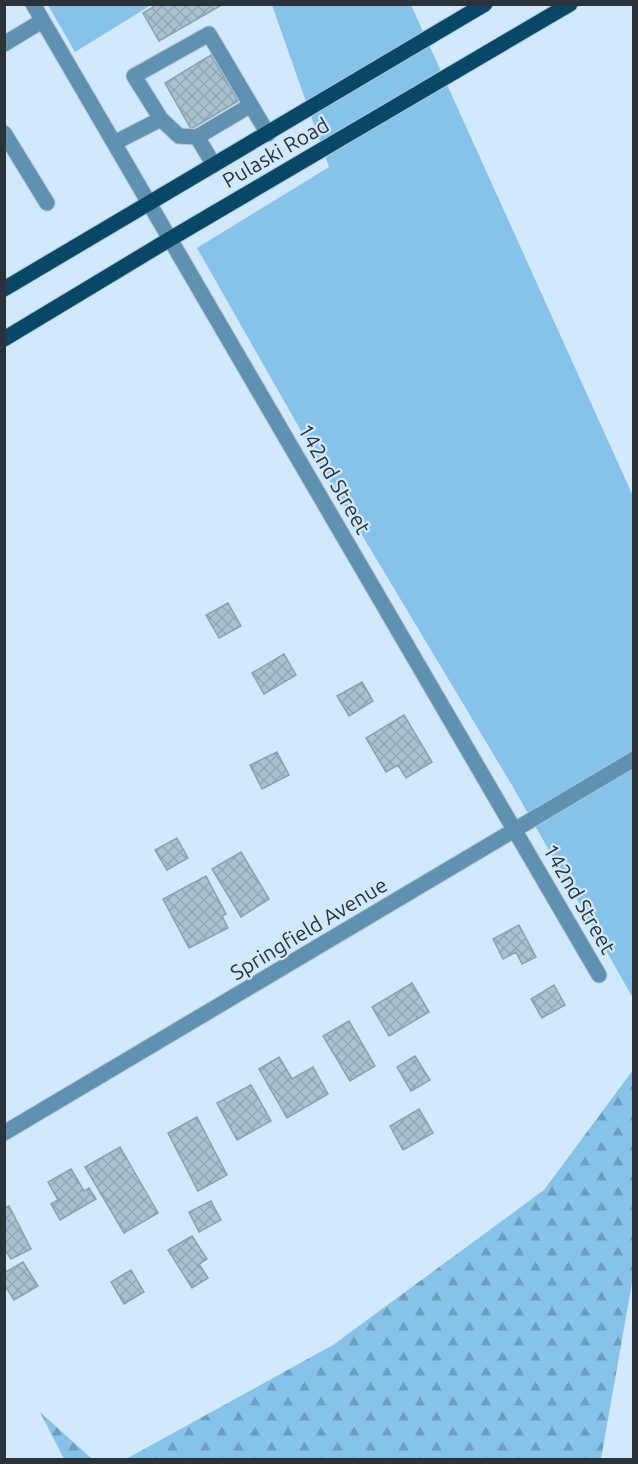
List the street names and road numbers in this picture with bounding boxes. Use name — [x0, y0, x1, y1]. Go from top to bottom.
street label: Pulaski Road — [218, 112, 333, 192]
street label: 142nd Street — [294, 419, 376, 538]
street label: 142nd Street — [539, 839, 621, 958]
street label: Springfield Avenue — [226, 872, 391, 984]

